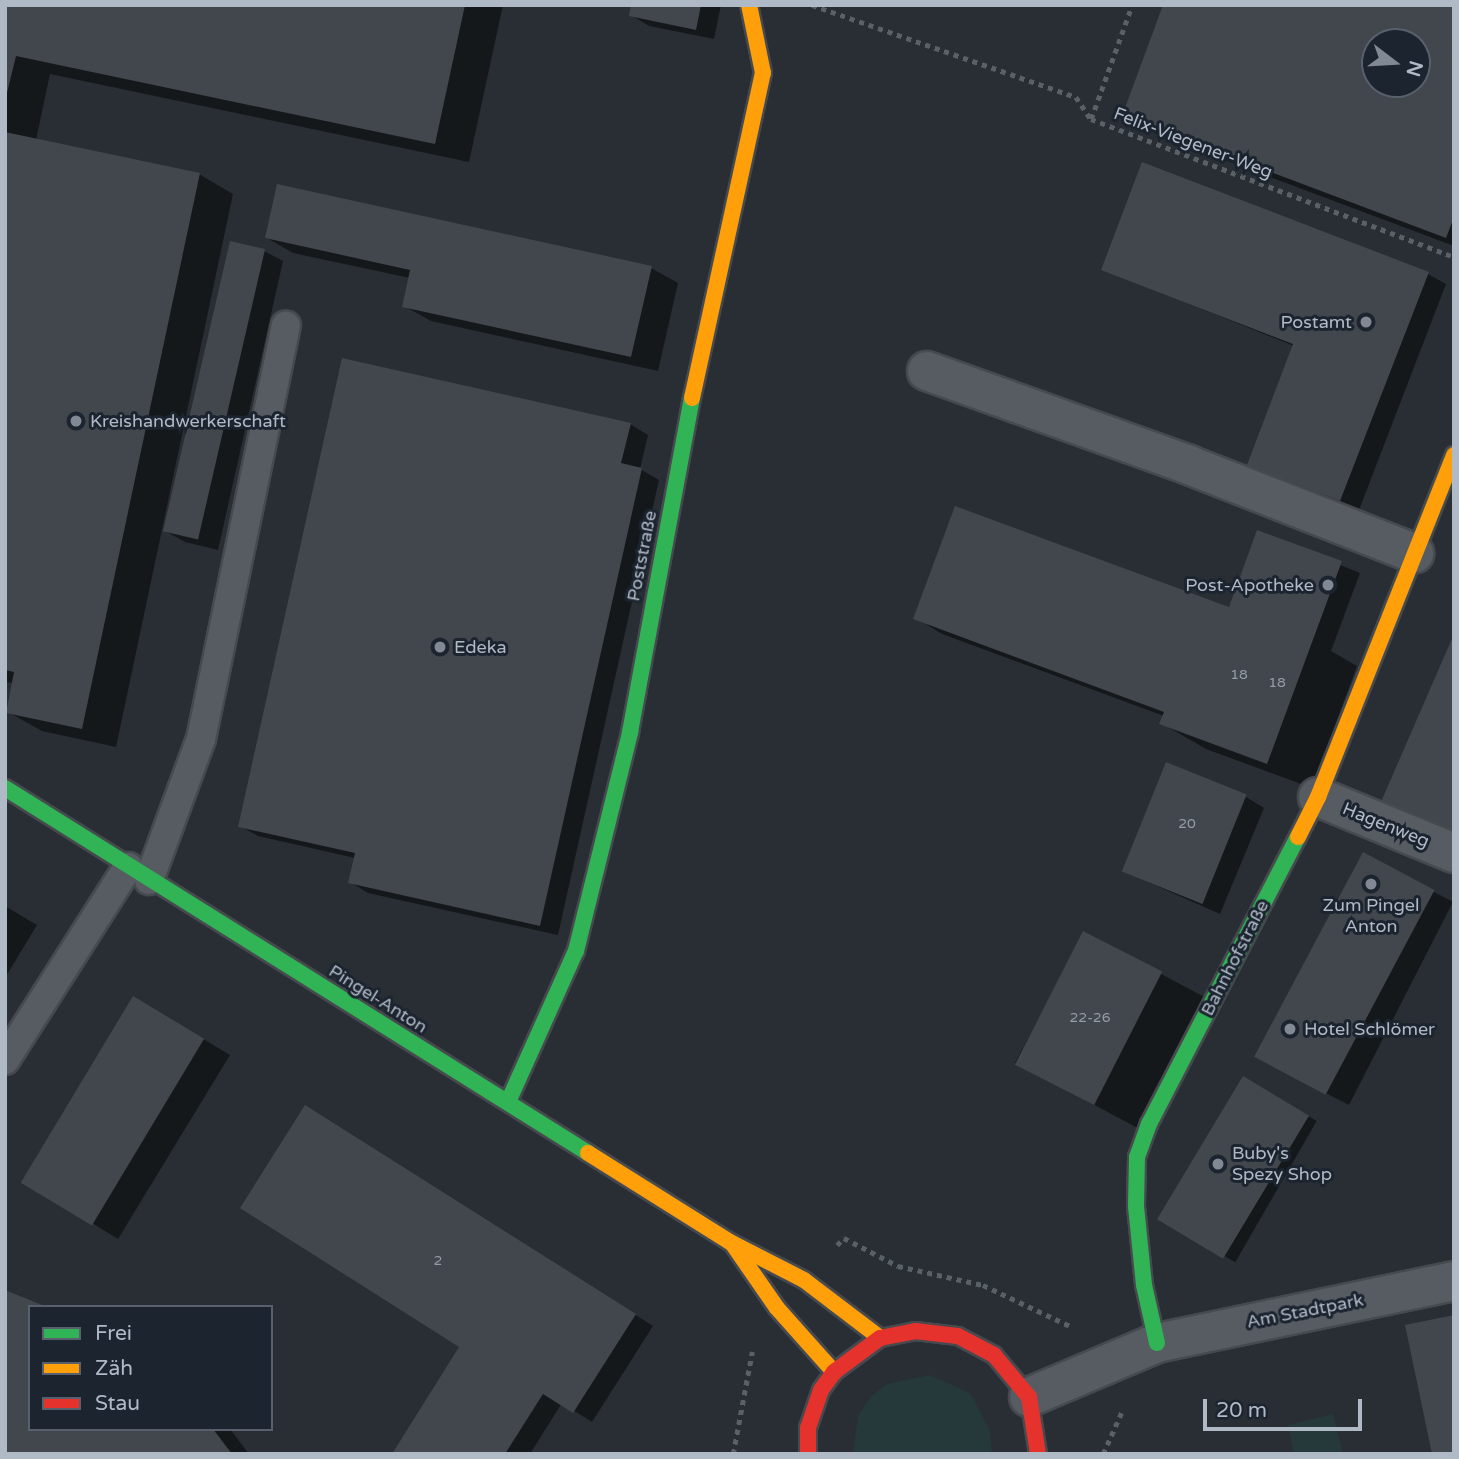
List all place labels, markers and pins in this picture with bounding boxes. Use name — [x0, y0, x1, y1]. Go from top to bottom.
place label: Postamt — [1280, 311, 1352, 333]
marker: Postamt — [1358, 314, 1374, 330]
place label: Kreishandwerkerschaft — [90, 410, 286, 432]
marker: Kreishandwerkerschaft — [68, 413, 84, 429]
place label: Post-Apotheke — [1185, 574, 1314, 596]
marker: Post-Apotheke — [1320, 577, 1336, 593]
place label: Edeka — [454, 636, 507, 658]
marker: Edeka — [432, 639, 448, 655]
marker: Zum Pingel Anton — [1363, 876, 1379, 892]
place label: Zum Pingel Anton — [1322, 895, 1420, 937]
place label: Hotel Schlömer — [1304, 1018, 1435, 1040]
marker: Hotel Schlömer — [1282, 1021, 1298, 1037]
place label: Buby's Spezy Shop — [1232, 1143, 1332, 1186]
marker: Buby's Spezy Shop — [1210, 1156, 1226, 1172]

